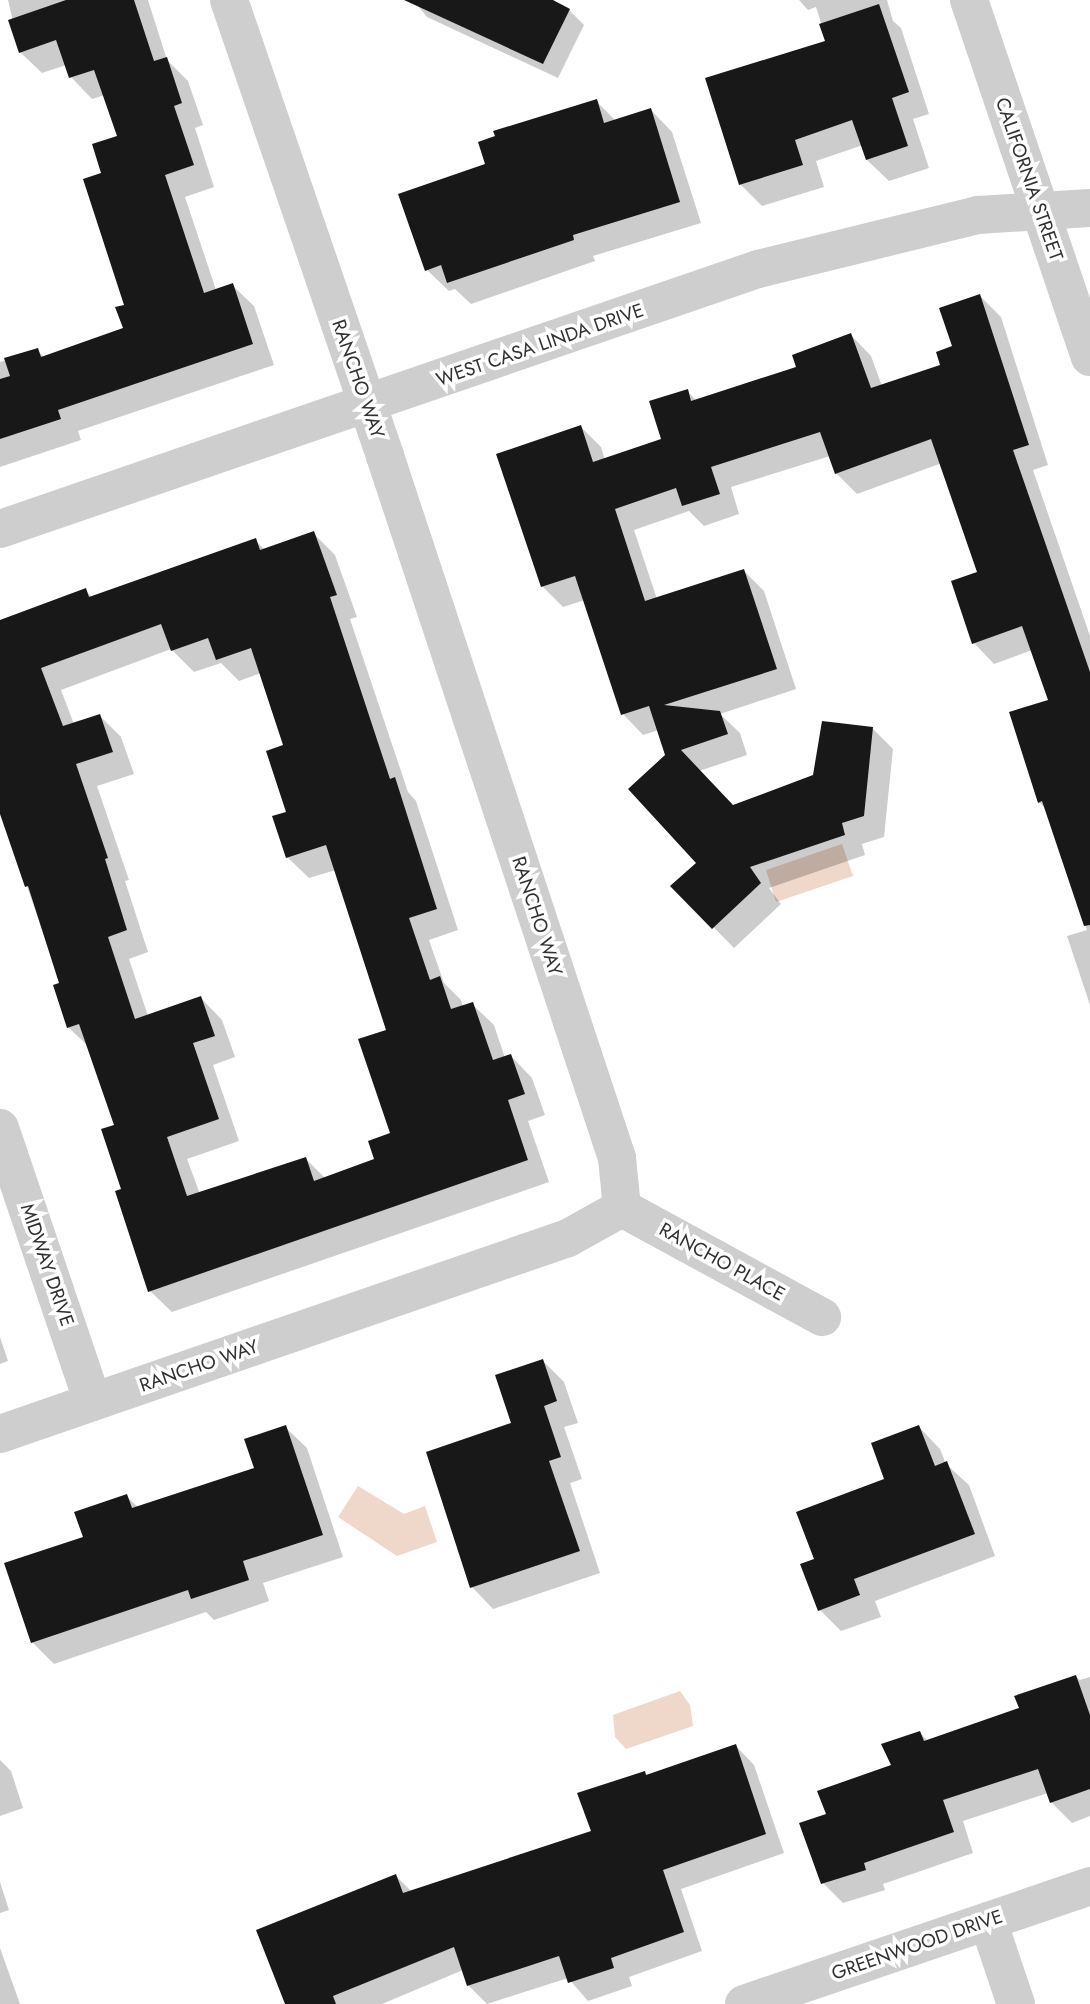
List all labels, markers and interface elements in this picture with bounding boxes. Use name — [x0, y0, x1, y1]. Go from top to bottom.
street label: CALIFORNIA STREET — [990, 95, 1068, 263]
street label: WEST CASA LINDA DRIVE — [433, 299, 647, 391]
street label: RANCHO WAY — [327, 317, 389, 441]
street label: RANCHO WAY — [507, 854, 567, 978]
street label: MIDWAY DRIVE — [15, 1201, 79, 1329]
street label: RANCHO PLACE — [655, 1218, 789, 1306]
street label: RANCHO WAY — [137, 1335, 261, 1397]
street label: GREENWOOD DRIVE — [828, 1905, 1006, 1985]

